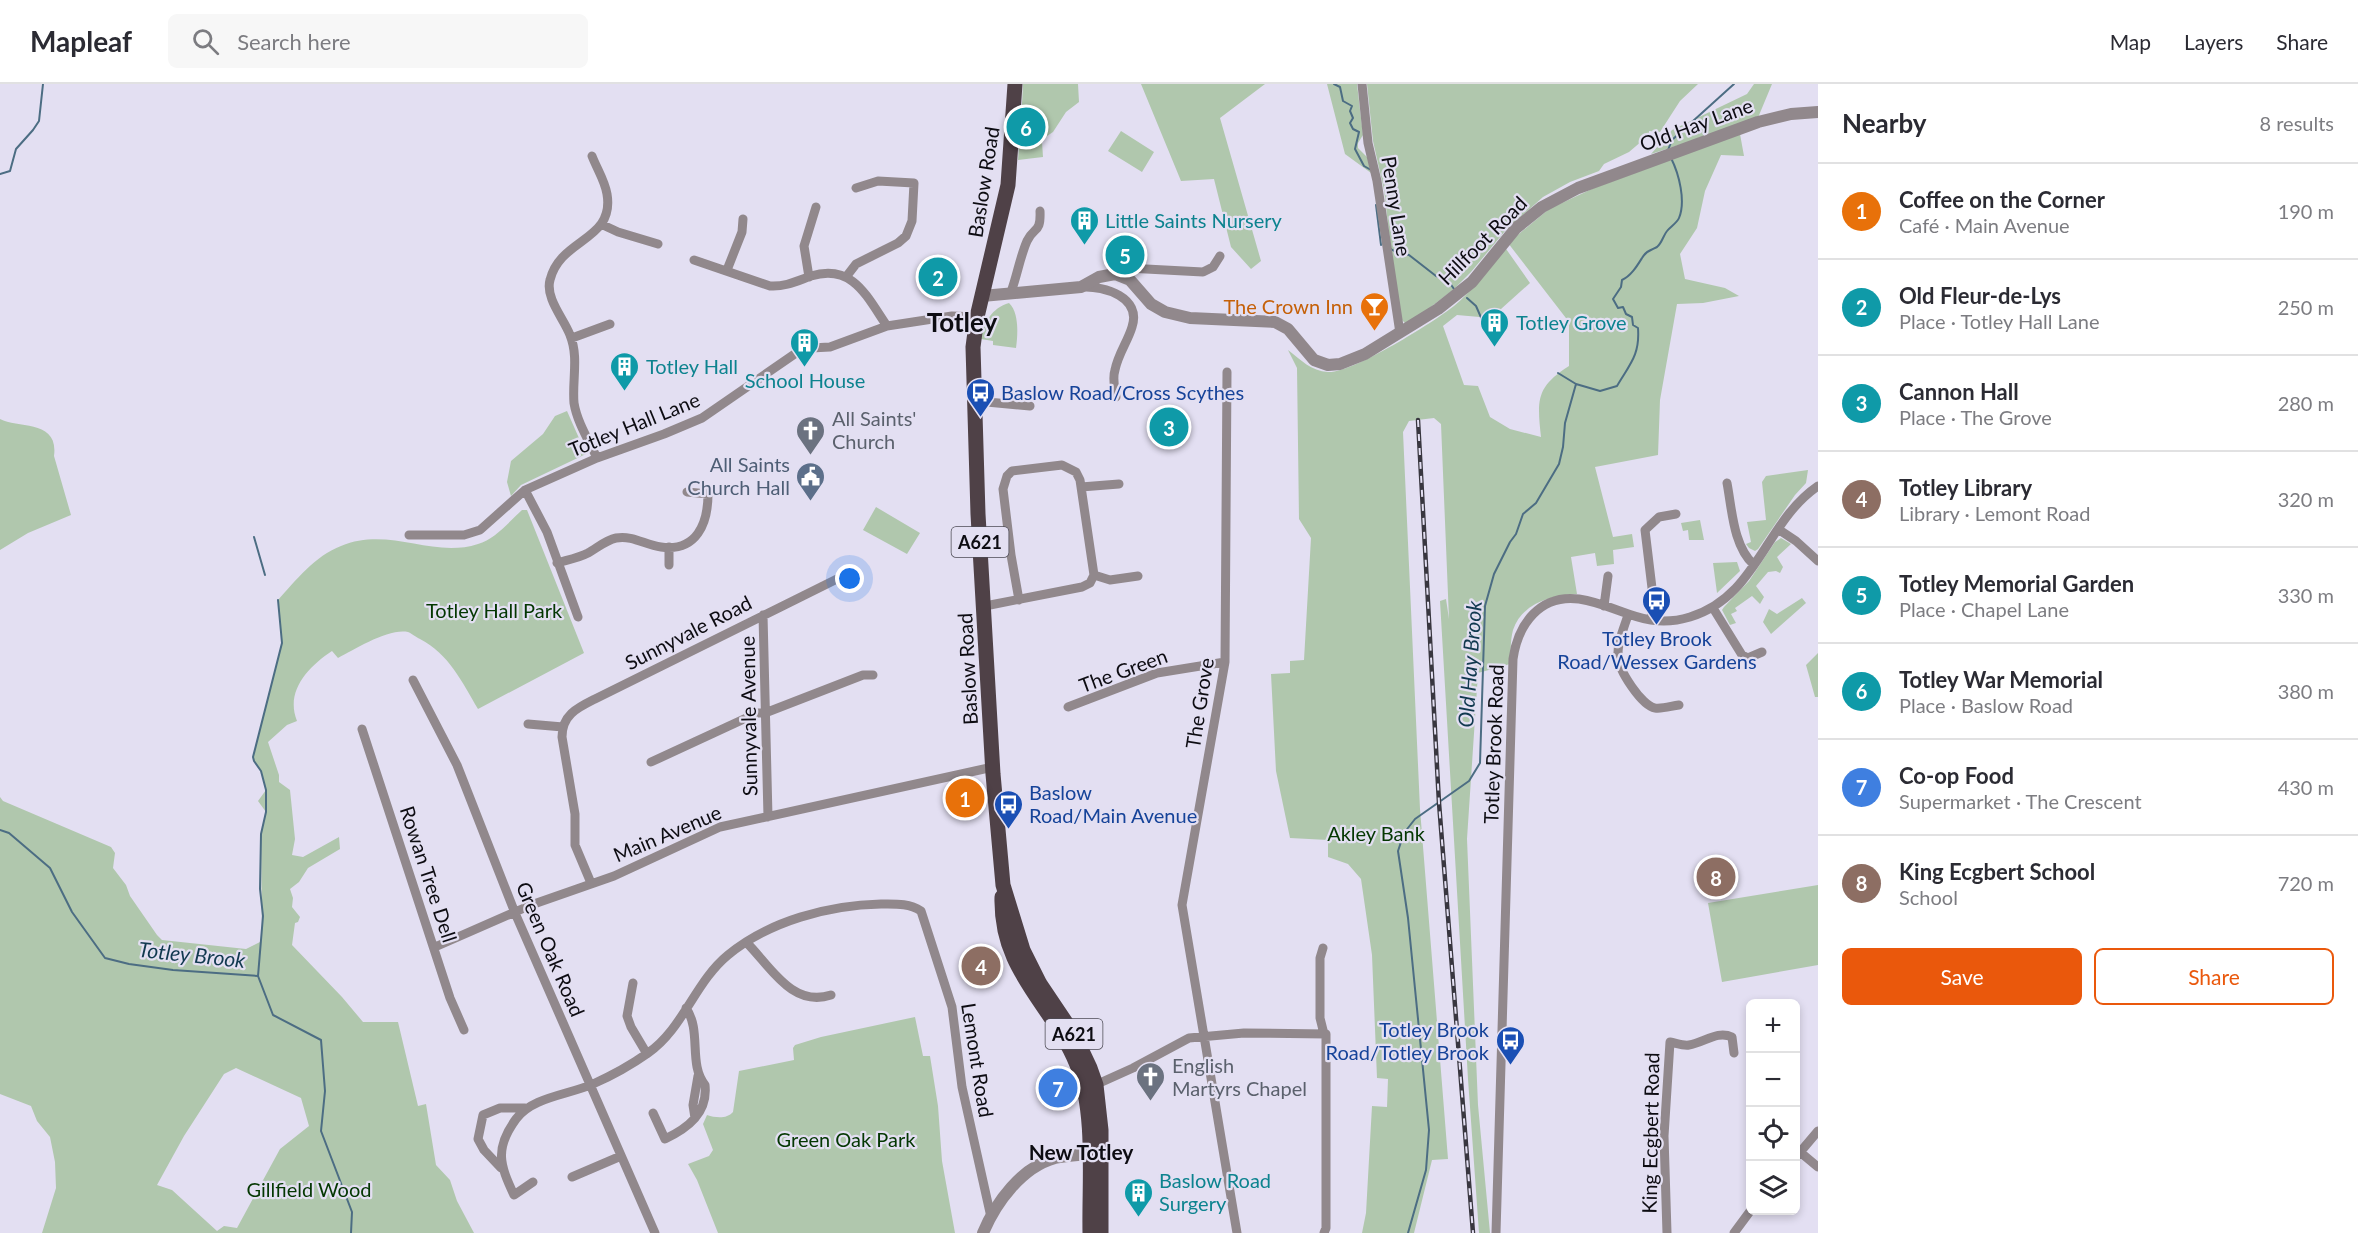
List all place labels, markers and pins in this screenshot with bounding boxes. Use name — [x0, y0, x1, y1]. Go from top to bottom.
pin: 6 — [1006, 104, 1046, 150]
building icon: Little Saints Nursery — [1068, 204, 1100, 246]
place label: Little Saints Nursery — [1105, 208, 1283, 232]
pin: 5 — [1106, 232, 1144, 278]
pin: 2 — [918, 254, 958, 300]
bar icon: The Crown Inn — [1358, 290, 1390, 332]
place label: The Crown Inn — [1223, 294, 1353, 318]
building icon: Totley Grove — [1479, 306, 1511, 348]
place label: Totley Grove — [1516, 310, 1627, 334]
building icon: School House — [789, 326, 821, 368]
building icon: Totley Hall — [609, 350, 641, 392]
place label: Totley Hall — [646, 354, 738, 378]
place label: School House — [745, 368, 865, 392]
bus stop icon: Baslow Road/Cross Scythes — [964, 376, 996, 418]
place label: Baslow Road/Cross Scythes — [1001, 380, 1244, 404]
pin: 3 — [1150, 404, 1188, 450]
place label: All Saints' Church — [832, 406, 916, 453]
church icon: All Saints' Church — [795, 414, 827, 456]
place label: All Saints Church Hall — [687, 452, 790, 499]
public building icon: All Saints Church Hall — [795, 460, 827, 502]
bus stop icon: Totley Brook Road/Wessex Gardens — [1641, 584, 1673, 626]
place label: Totley Brook Road/Wessex Gardens — [1557, 626, 1757, 673]
pin: 1 — [946, 776, 984, 820]
place label: Baslow Road/Main Avenue — [1029, 780, 1197, 827]
bus stop icon: Baslow Road/Main Avenue — [992, 788, 1024, 830]
pin: 8 — [1696, 854, 1736, 900]
pin: 4 — [962, 944, 1000, 988]
place label: Totley Brook Road/Totley Brook — [1326, 1017, 1490, 1064]
bus stop icon: Totley Brook Road/Totley Brook — [1494, 1024, 1526, 1066]
place label: English Martyrs Chapel — [1172, 1053, 1307, 1100]
church icon: English Martyrs Chapel — [1135, 1060, 1167, 1102]
pin: 7 — [1038, 1066, 1078, 1110]
place label: Baslow Road Surgery — [1159, 1168, 1271, 1215]
building icon: Baslow Road Surgery — [1122, 1176, 1154, 1218]

